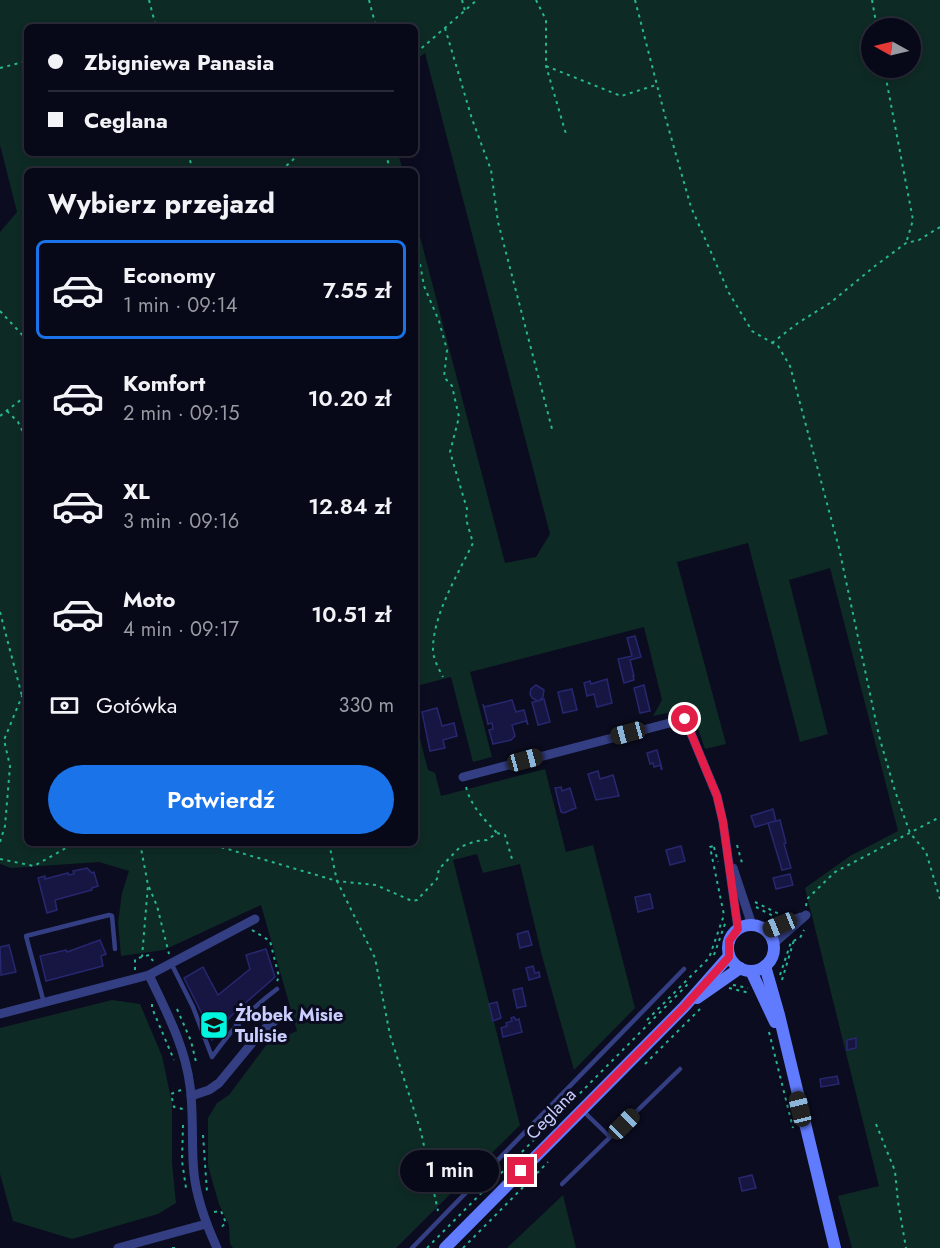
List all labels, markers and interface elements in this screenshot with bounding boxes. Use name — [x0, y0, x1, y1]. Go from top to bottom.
north arrow — [861, 18, 921, 78]
map controls — [861, 18, 921, 78]
text: Zbigniewa Panasia — [84, 46, 274, 78]
text: Ceglana — [84, 104, 168, 136]
text: Wybierz przejazd — [48, 184, 275, 223]
text: Economy — [123, 259, 215, 291]
icon: car — [51, 263, 105, 317]
text: 7.55 zł — [323, 274, 391, 306]
text: 1 min · 09:14 — [123, 291, 237, 320]
text: Komfort — [123, 367, 205, 399]
icon: car — [51, 371, 105, 425]
text: 10.20 zł — [308, 382, 391, 414]
text: 2 min · 09:15 — [123, 399, 239, 428]
text: XL — [123, 475, 150, 507]
icon: car — [51, 479, 105, 533]
text: 12.84 zł — [308, 490, 391, 522]
text: 3 min · 09:16 — [123, 507, 239, 536]
text: Moto — [123, 583, 176, 615]
icon: car — [51, 587, 105, 641]
text: 10.51 zł — [311, 598, 391, 630]
text: 4 min · 09:17 — [123, 615, 239, 644]
icon: cash — [48, 689, 81, 722]
text: Gotówka — [96, 689, 177, 721]
text: 330 m — [339, 691, 394, 720]
route start — [671, 705, 698, 732]
car — [608, 720, 648, 746]
car — [505, 747, 545, 773]
button: Potwierdź — [48, 765, 394, 834]
car — [760, 910, 800, 940]
place label: Żłobek Misie Tulisie — [235, 1002, 343, 1049]
school or university icon: Żłobek Misie Tulisie — [198, 1009, 230, 1041]
street label: Ceglana — [520, 1082, 582, 1146]
car — [787, 1089, 813, 1129]
car — [605, 1105, 643, 1143]
callout: 1 min — [401, 1150, 500, 1192]
text: 1 min — [425, 1156, 474, 1185]
route end — [507, 1157, 534, 1184]

